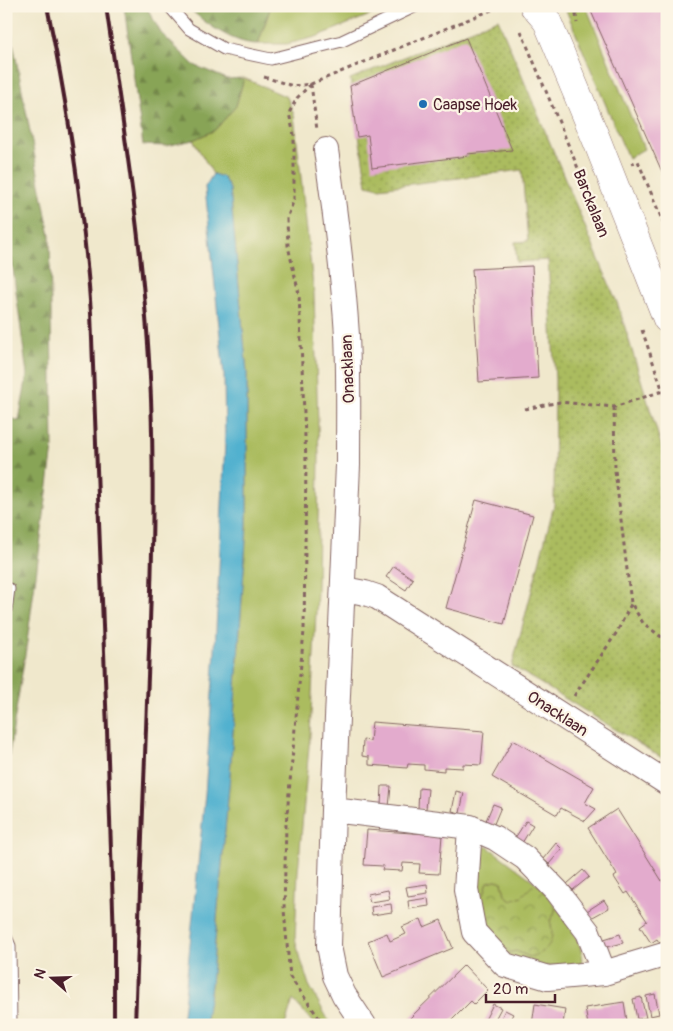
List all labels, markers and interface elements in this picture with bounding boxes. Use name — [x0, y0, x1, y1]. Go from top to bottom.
place label: Caapse Hoek — [433, 95, 517, 115]
marker: Caapse Hoek — [417, 98, 429, 110]
street label: Barckalaan — [568, 166, 614, 240]
street label: Onacklaan — [337, 334, 359, 404]
street label: Onacklaan — [523, 687, 592, 741]
north arrow — [28, 954, 78, 1004]
text: N — [31, 966, 50, 981]
scale bar — [486, 971, 554, 1003]
text: 20 m — [493, 980, 528, 999]

